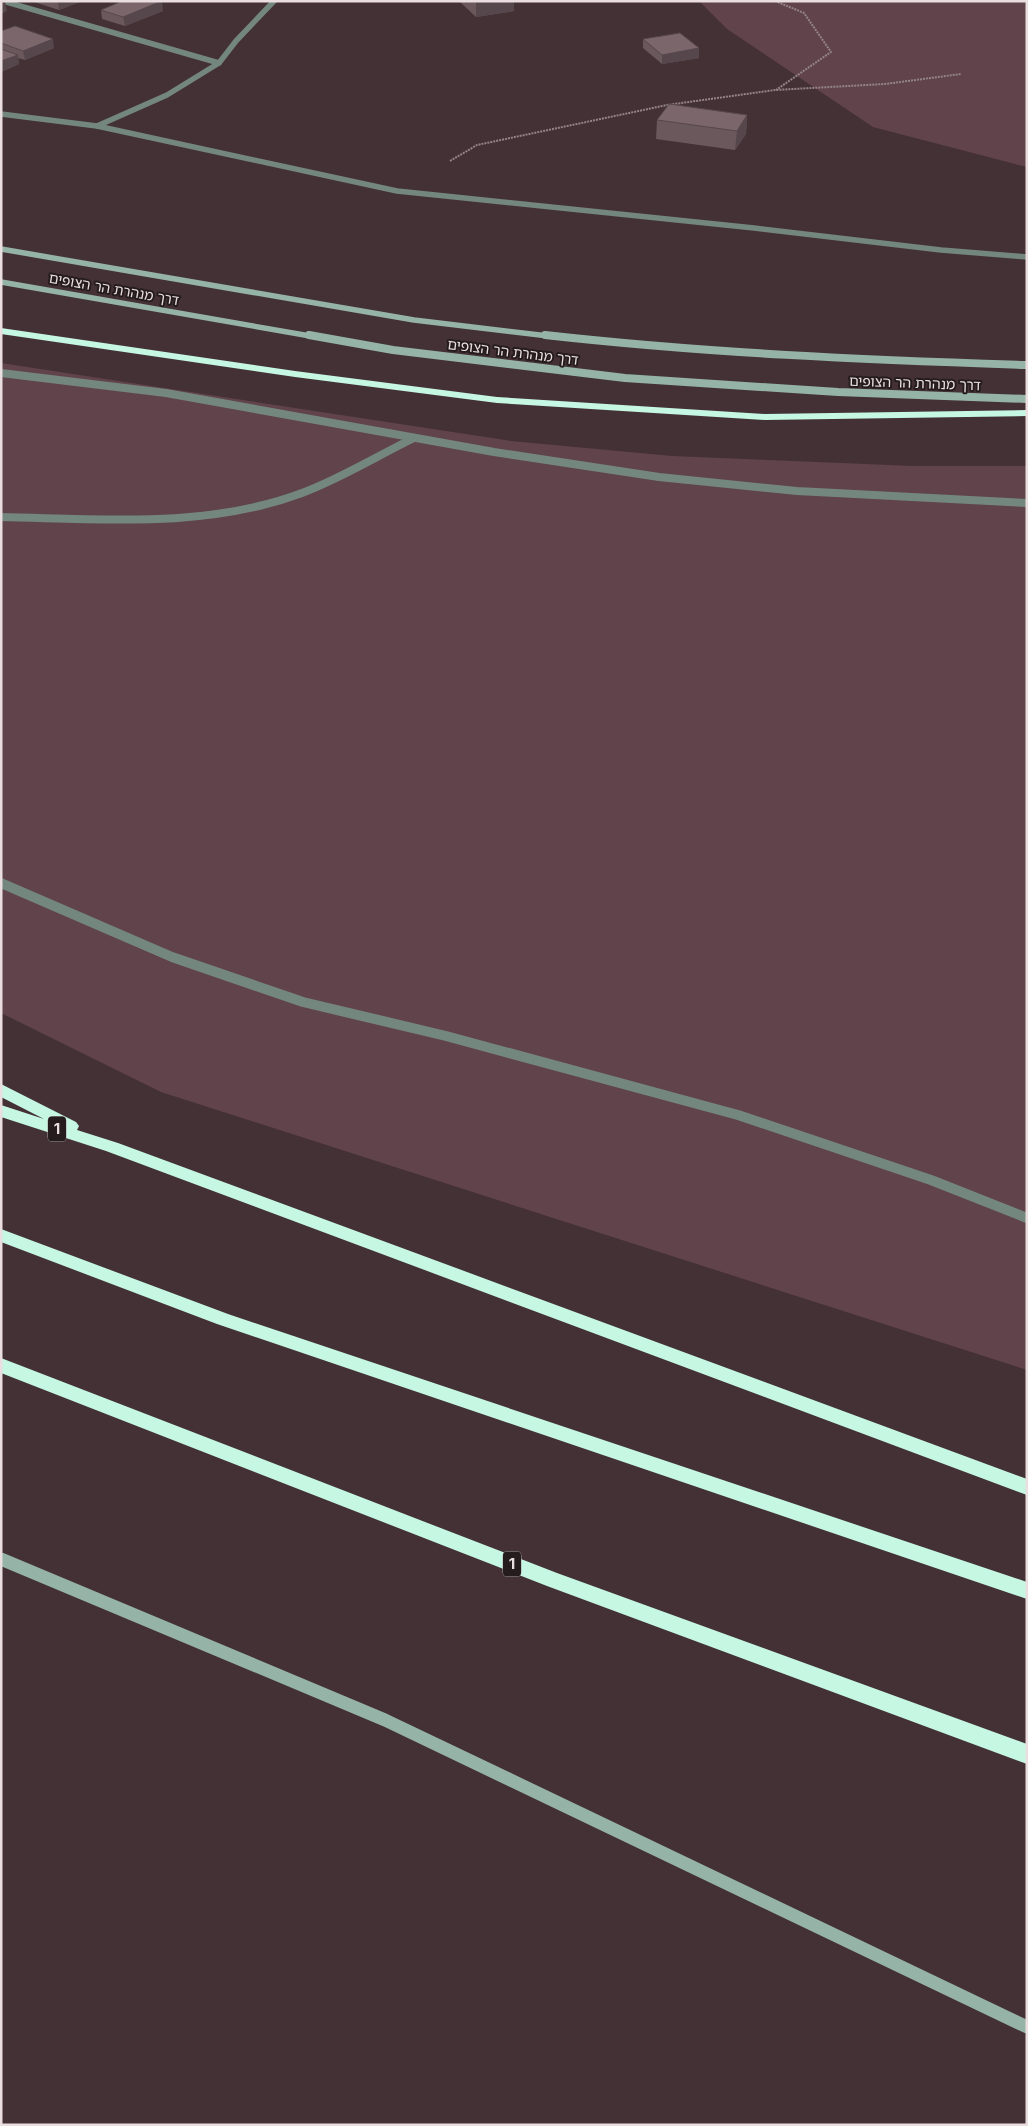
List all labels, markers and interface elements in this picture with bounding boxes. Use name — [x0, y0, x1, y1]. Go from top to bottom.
street label: דרך מנהרת הר הצופים — [48, 269, 181, 308]
street label: דרך מנהרת הר הצופים — [447, 335, 580, 368]
street label: דרך מנהרת הר הצופים — [849, 372, 982, 393]
road number: 1 — [48, 1116, 66, 1142]
road number: 1 — [503, 1552, 521, 1576]

